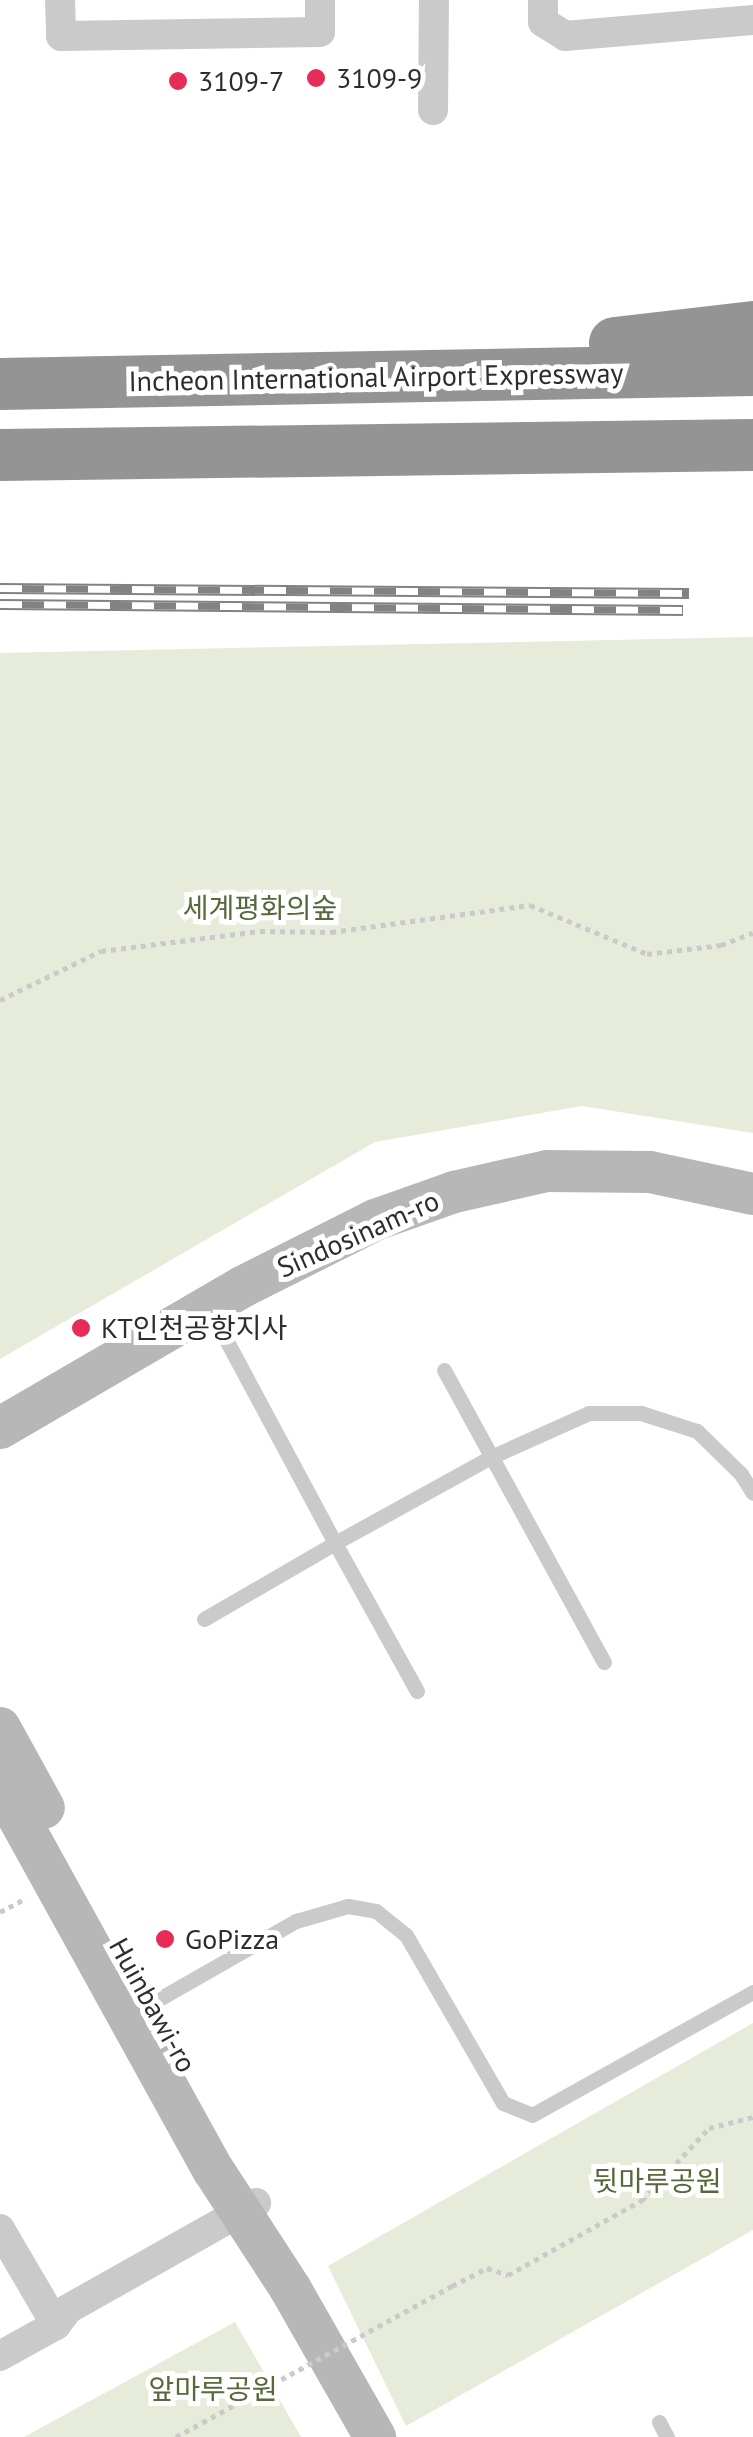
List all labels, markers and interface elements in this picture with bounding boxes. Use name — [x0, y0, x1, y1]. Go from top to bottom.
place label: 3109-9 — [336, 61, 422, 95]
place label: 3109-7 — [198, 64, 284, 98]
marker: 3109-9 — [305, 67, 327, 89]
marker: 3109-7 — [167, 70, 189, 92]
street label: Incheon International Airport Expressway — [128, 356, 624, 398]
park label: 세계평화의숲 — [183, 891, 337, 925]
street label: Sindosinam-ro — [272, 1183, 444, 1285]
place label: KT인천공항지사 — [101, 1311, 287, 1345]
marker: KT인천공항지사 — [70, 1317, 92, 1339]
place label: GoPizza — [185, 1922, 279, 1956]
marker: GoPizza — [154, 1928, 176, 1950]
street label: Huinbawi-ro — [102, 1932, 204, 2078]
park label: 뒷마루공원 — [593, 2164, 721, 2198]
park label: 앞마루공원 — [149, 2372, 277, 2406]

